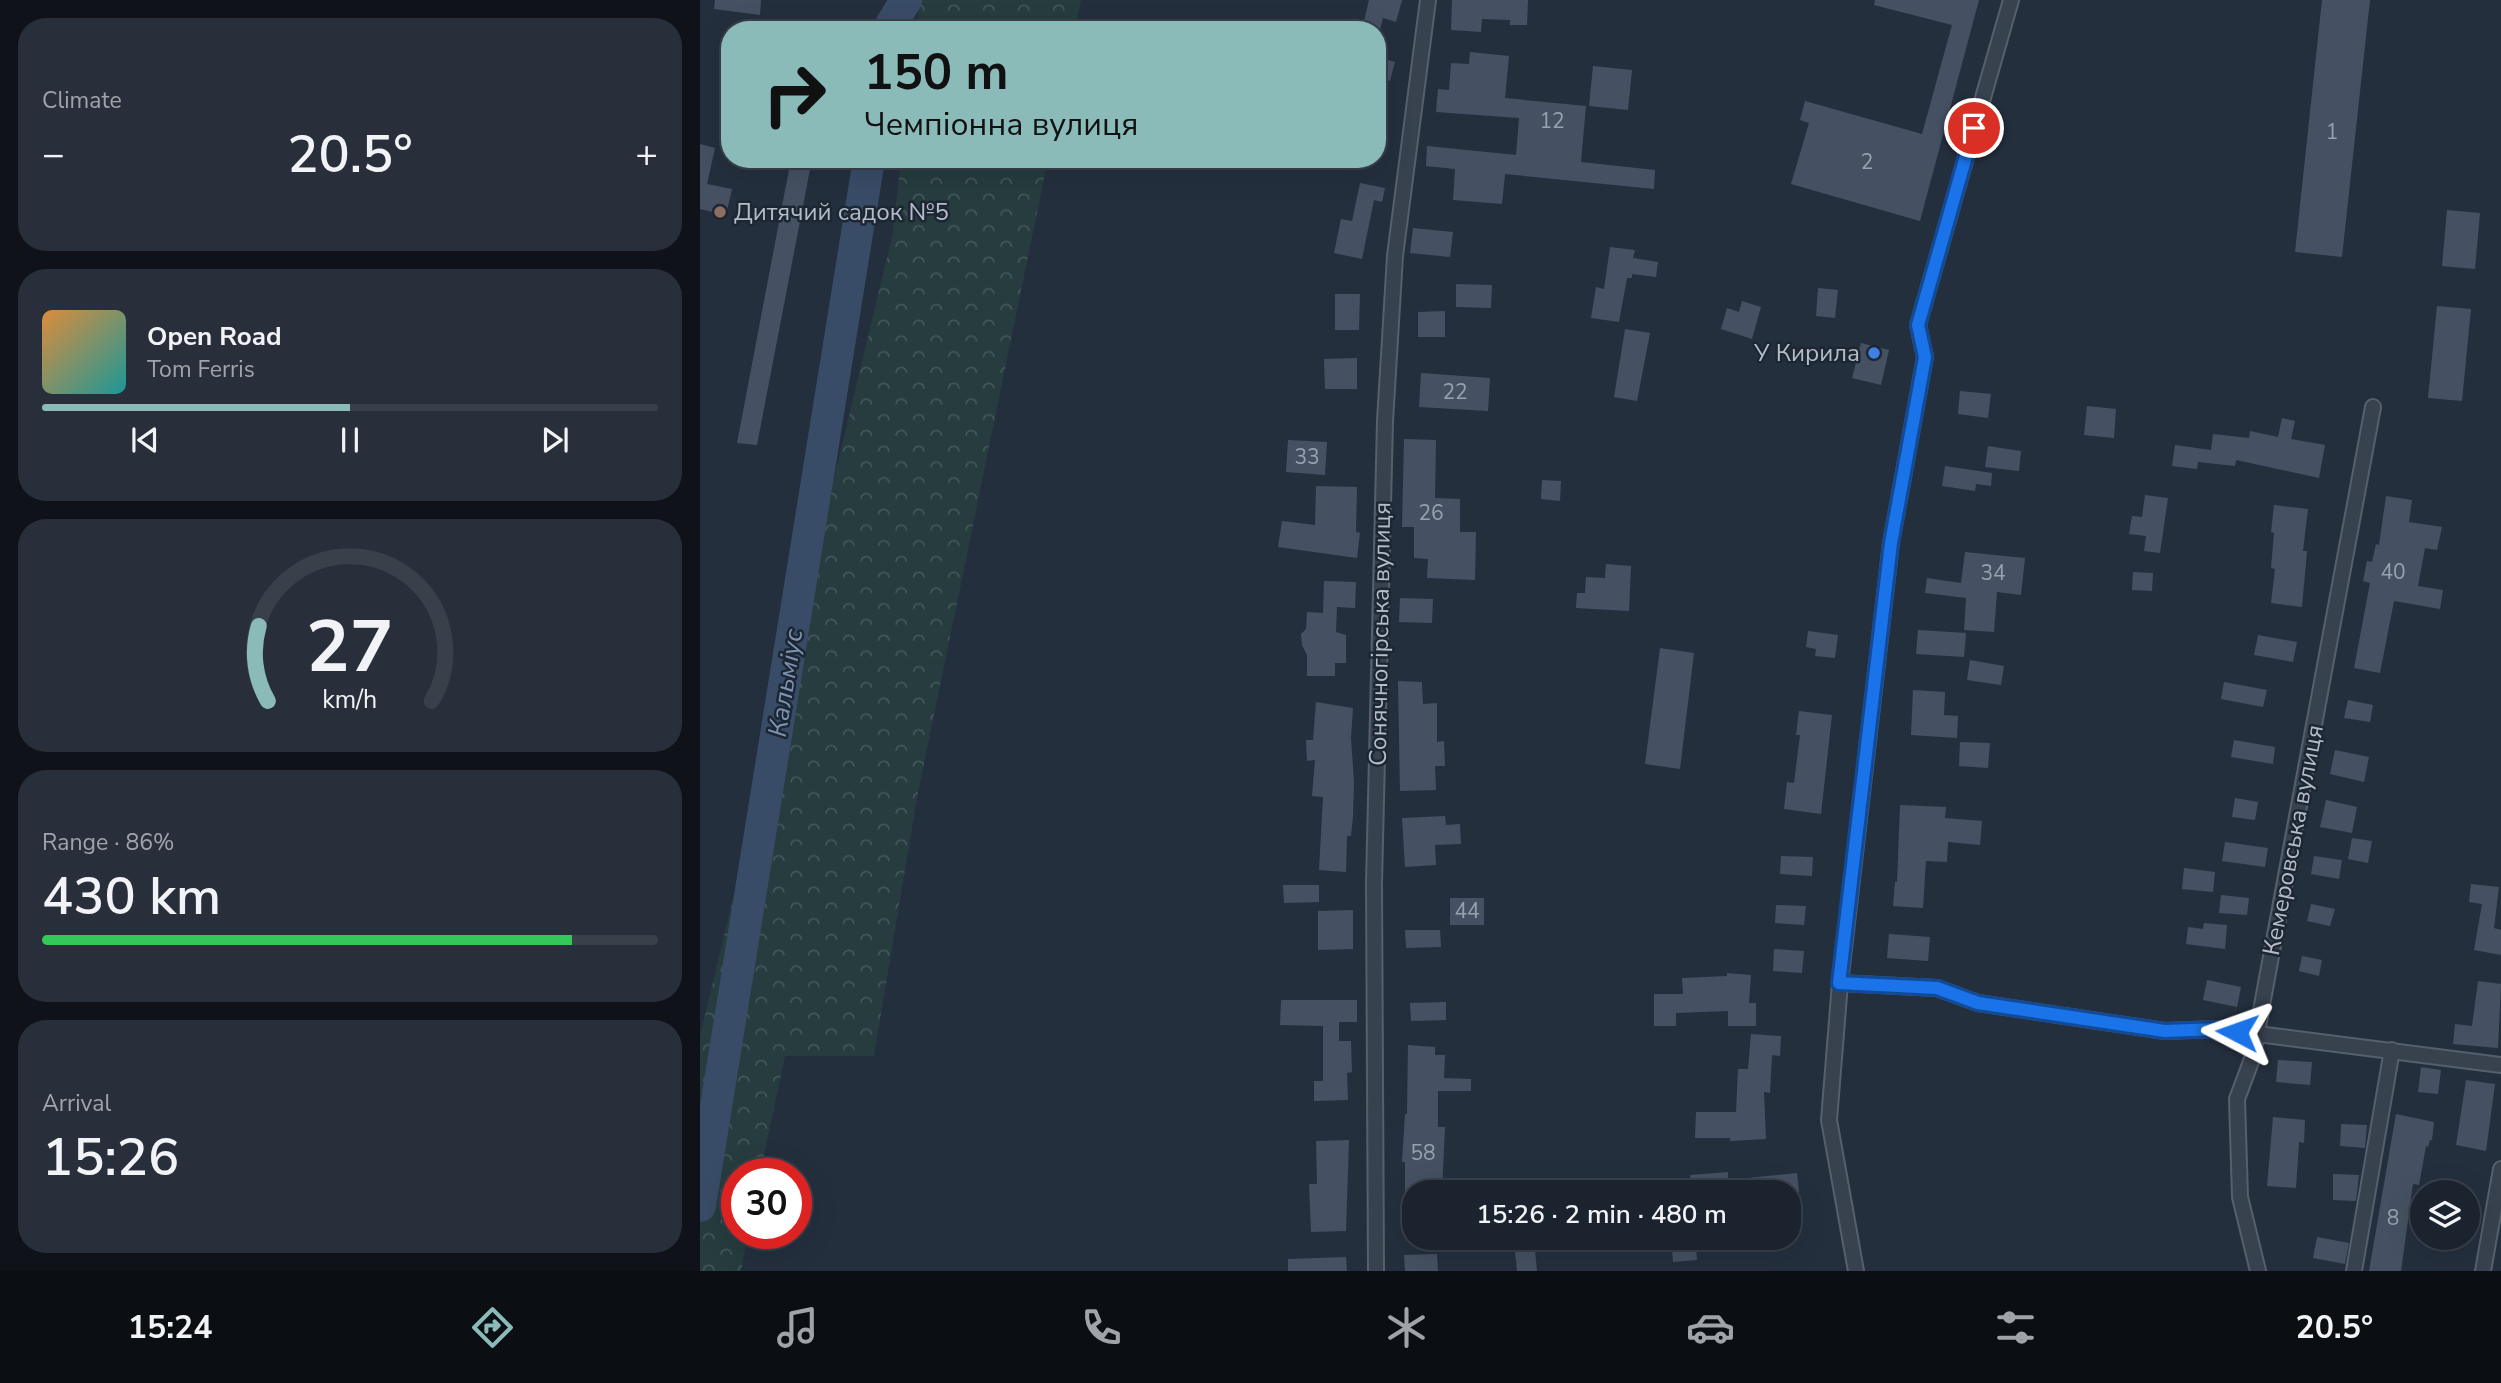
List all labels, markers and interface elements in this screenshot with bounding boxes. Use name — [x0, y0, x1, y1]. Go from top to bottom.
text: 150 m — [864, 39, 1008, 106]
icon: right — [749, 49, 840, 140]
text: Climate — [42, 85, 122, 116]
pin — [1944, 98, 2004, 158]
text: Чемпіонна вулиця — [864, 103, 1138, 146]
house number: 12 — [1539, 107, 1565, 135]
icon: arrive — [1955, 109, 1993, 147]
house number: 1 — [2326, 118, 2338, 146]
text: 20.5° — [287, 119, 413, 190]
text: − — [42, 129, 65, 180]
text: + — [635, 129, 658, 180]
house number: 2 — [1861, 148, 1873, 176]
place label: Дитячий садок №5 — [734, 196, 949, 228]
marker: Дитячий садок №5 — [712, 204, 728, 220]
text: Open Road — [147, 319, 282, 354]
place label: У Кирила — [1753, 337, 1860, 369]
marker: У Кирила — [1866, 345, 1882, 361]
text: Tom Ferris — [147, 354, 255, 385]
house number: 22 — [1442, 378, 1468, 406]
icon: previous — [126, 421, 164, 459]
icon: pause — [331, 421, 369, 459]
icon: next — [536, 421, 574, 459]
house number: 33 — [1294, 443, 1320, 471]
house number: 26 — [1418, 499, 1444, 527]
street label: Сонячногірська вулиця — [1362, 502, 1398, 766]
house number: 40 — [2380, 558, 2406, 586]
house number: 34 — [1980, 559, 2006, 587]
text: 27 — [306, 598, 394, 698]
water label: Кальміус — [760, 626, 811, 740]
text: km/h — [322, 683, 378, 717]
street label: Кемеровська вулиця — [2255, 722, 2331, 958]
text: Range · 86% — [42, 827, 174, 858]
text: 430 km — [42, 861, 221, 932]
house number: 44 — [1454, 897, 1480, 925]
position arrow — [2200, 995, 2274, 1069]
text: Arrival — [42, 1088, 111, 1119]
text: 15:26 — [42, 1122, 179, 1193]
house number: 58 — [1410, 1139, 1436, 1167]
speed limit sign: 30 — [721, 1158, 812, 1249]
map controls — [2410, 1180, 2480, 1250]
button: layers — [2410, 1180, 2480, 1250]
text: 15:26 · 2 min · 480 m — [1476, 1197, 1727, 1232]
house number: 8 — [2387, 1204, 2399, 1232]
icon: directions — [468, 1303, 517, 1352]
icon: music — [773, 1303, 822, 1352]
icon: phone — [1077, 1303, 1126, 1352]
icon: climate — [1382, 1303, 1431, 1352]
icon: car — [1686, 1303, 1735, 1352]
icon: filters — [1991, 1303, 2040, 1352]
text: 15:24 — [128, 1306, 213, 1349]
text: 20.5° — [2295, 1306, 2373, 1349]

